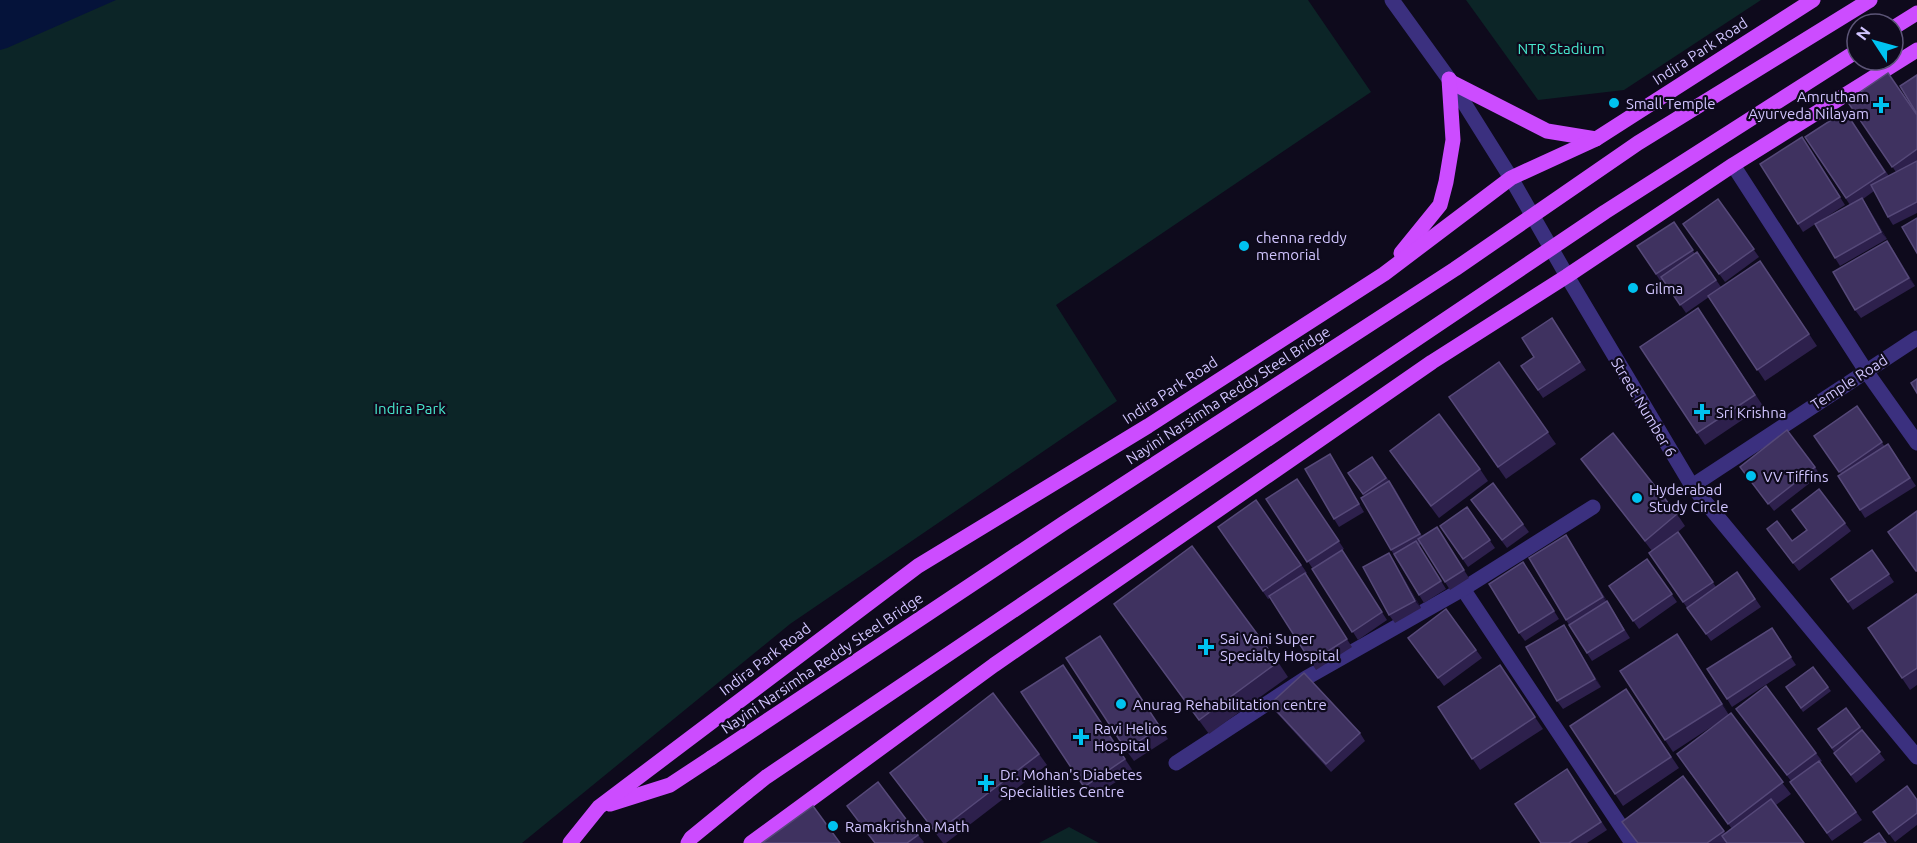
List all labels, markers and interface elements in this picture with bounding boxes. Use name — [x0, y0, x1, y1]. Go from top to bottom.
north arrow — [1845, 12, 1905, 72]
street label: Indira Park Road — [1649, 14, 1751, 88]
text: N — [1852, 23, 1874, 43]
park label: NTR Stadium — [1517, 40, 1605, 57]
place label: Amrutham Ayurveda Nilayam — [1748, 88, 1869, 122]
place label: Small Temple — [1626, 95, 1716, 112]
marker: Small Temple — [1607, 96, 1621, 110]
marker: Amrutham Ayurveda Nilayam — [1874, 98, 1888, 112]
place label: chenna reddy memorial — [1256, 229, 1347, 263]
marker: chenna reddy memorial — [1237, 239, 1251, 253]
place label: Gilma — [1645, 280, 1683, 297]
marker: Gilma — [1626, 281, 1640, 295]
street label: Nayini Narsimha Reddy Steel Bridge — [1123, 323, 1333, 467]
street label: Temple Road — [1808, 351, 1890, 413]
street label: Indira Park Road — [1119, 353, 1221, 427]
street label: Street Number 6 — [1608, 355, 1680, 459]
park label: Indira Park — [374, 400, 446, 417]
marker: Sri Krishna — [1693, 403, 1711, 421]
place label: Sri Krishna — [1716, 404, 1786, 421]
place label: VV Tiffins — [1763, 468, 1828, 485]
marker: VV Tiffins — [1744, 469, 1758, 483]
place label: Hyderabad Study Circle — [1649, 481, 1728, 515]
marker: Hyderabad Study Circle — [1630, 491, 1644, 505]
street label: Nayini Narsimha Reddy Steel Bridge — [718, 589, 926, 737]
street label: Indira Park Road — [716, 619, 814, 699]
place label: Sai Vani Super Specialty Hospital — [1220, 630, 1339, 664]
marker: Sai Vani Super Specialty Hospital — [1197, 638, 1215, 656]
place label: Anurag Rehabilitation centre — [1133, 696, 1327, 713]
marker: Anurag Rehabilitation centre — [1114, 697, 1128, 711]
place label: Ravi Helios Hospital — [1094, 720, 1167, 754]
marker: Ravi Helios Hospital — [1072, 728, 1090, 746]
place label: Dr. Mohan's Diabetes Specialities Centre — [1000, 766, 1142, 800]
marker: Dr. Mohan's Diabetes Specialities Centre — [977, 774, 995, 792]
place label: Ramakrishna Math — [845, 818, 970, 835]
marker: Ramakrishna Math — [826, 819, 840, 833]

